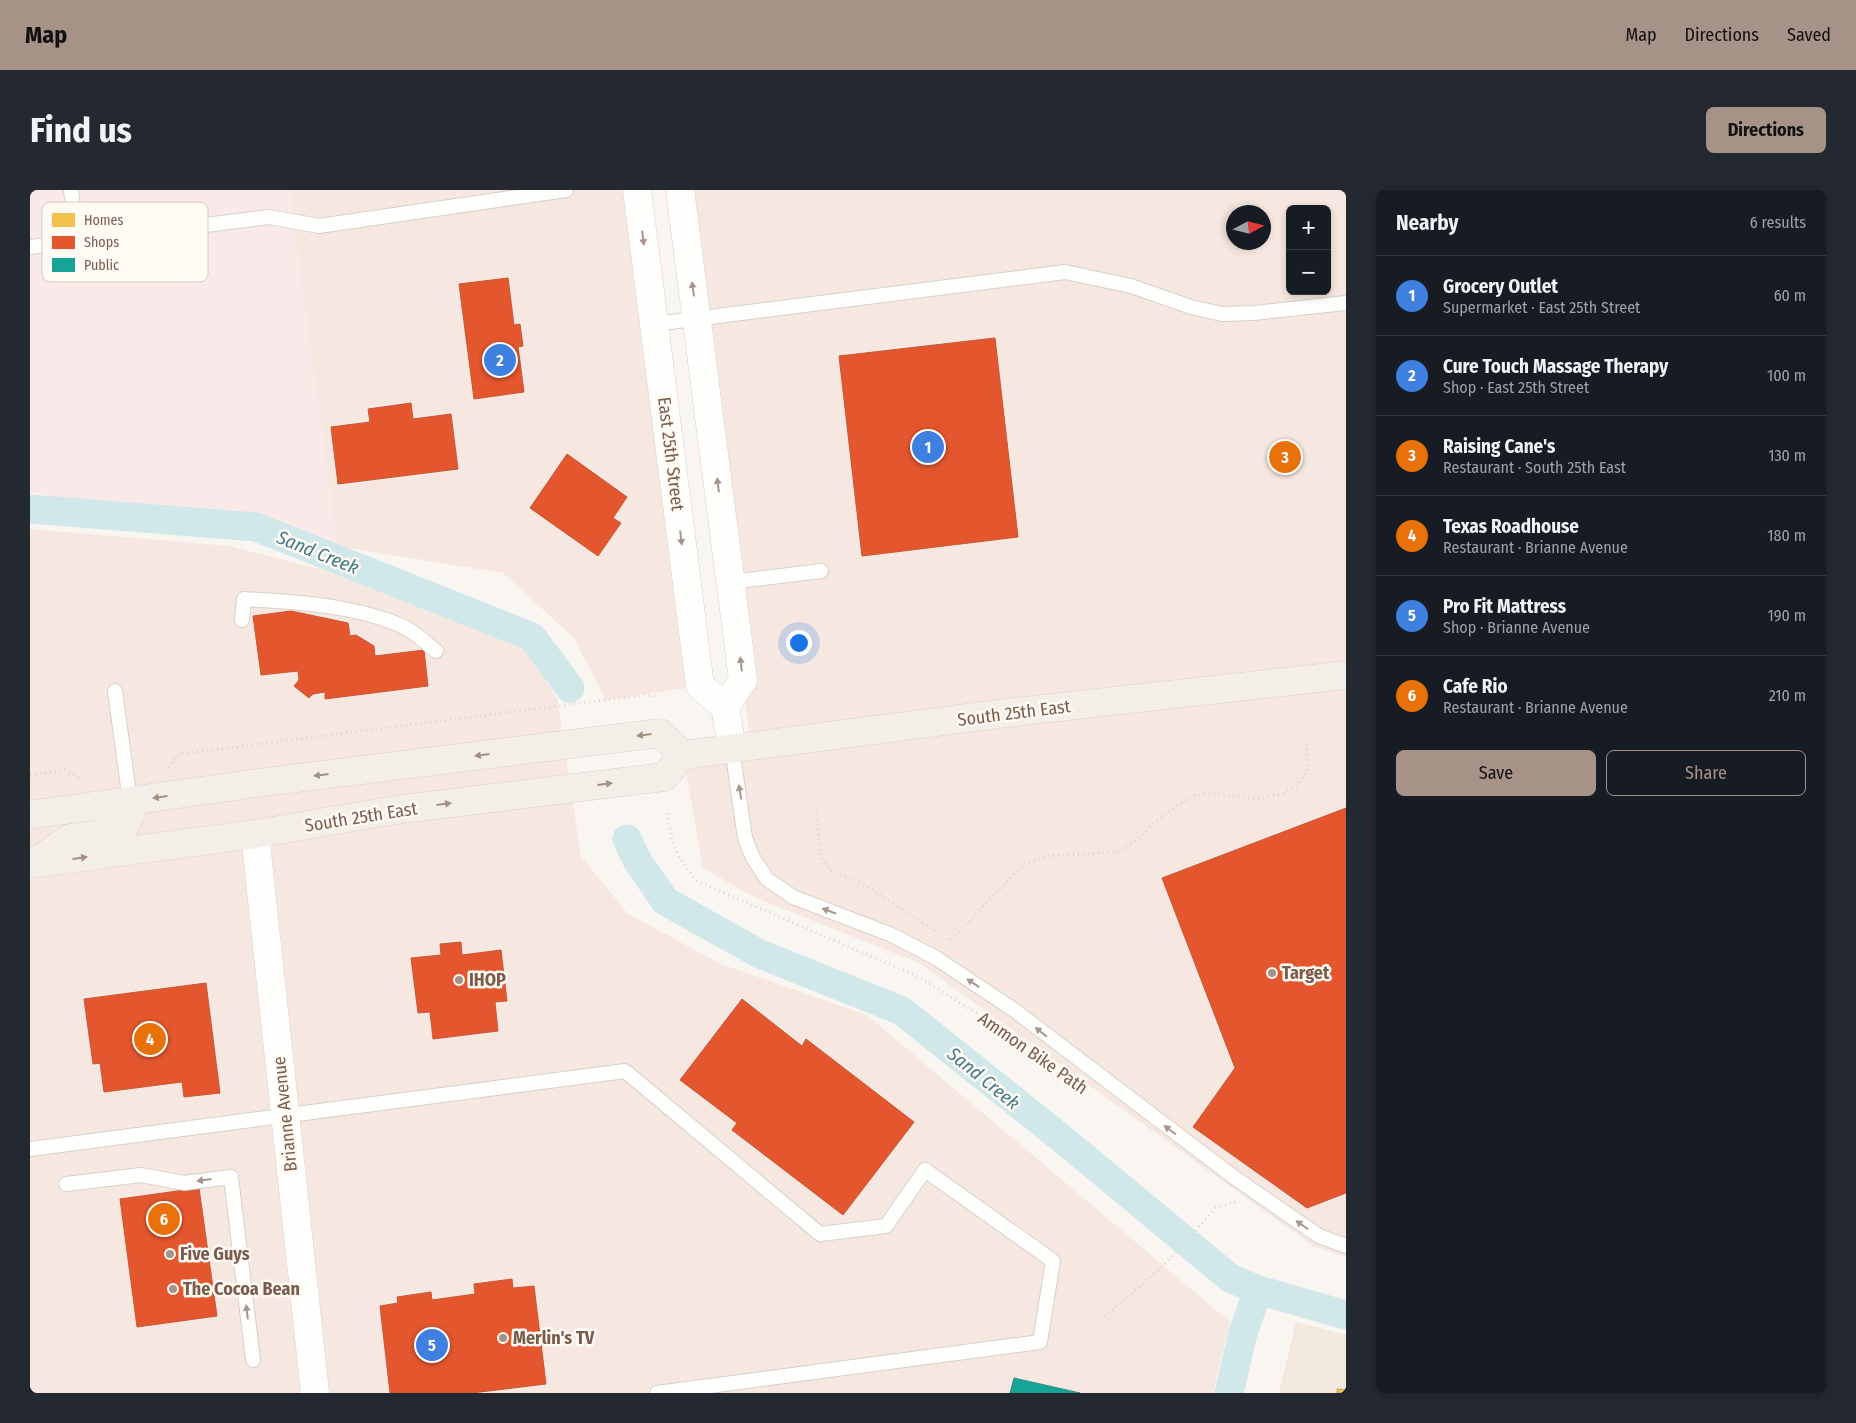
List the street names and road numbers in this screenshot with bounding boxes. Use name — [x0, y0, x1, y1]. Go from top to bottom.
street label: East 25th Street — [653, 396, 689, 512]
street label: South 25th East — [956, 695, 1072, 731]
street label: South 25th East — [303, 797, 419, 837]
street label: Ammon Bike Path — [974, 1007, 1092, 1099]
street label: Brianne Avenue — [268, 1055, 302, 1173]

